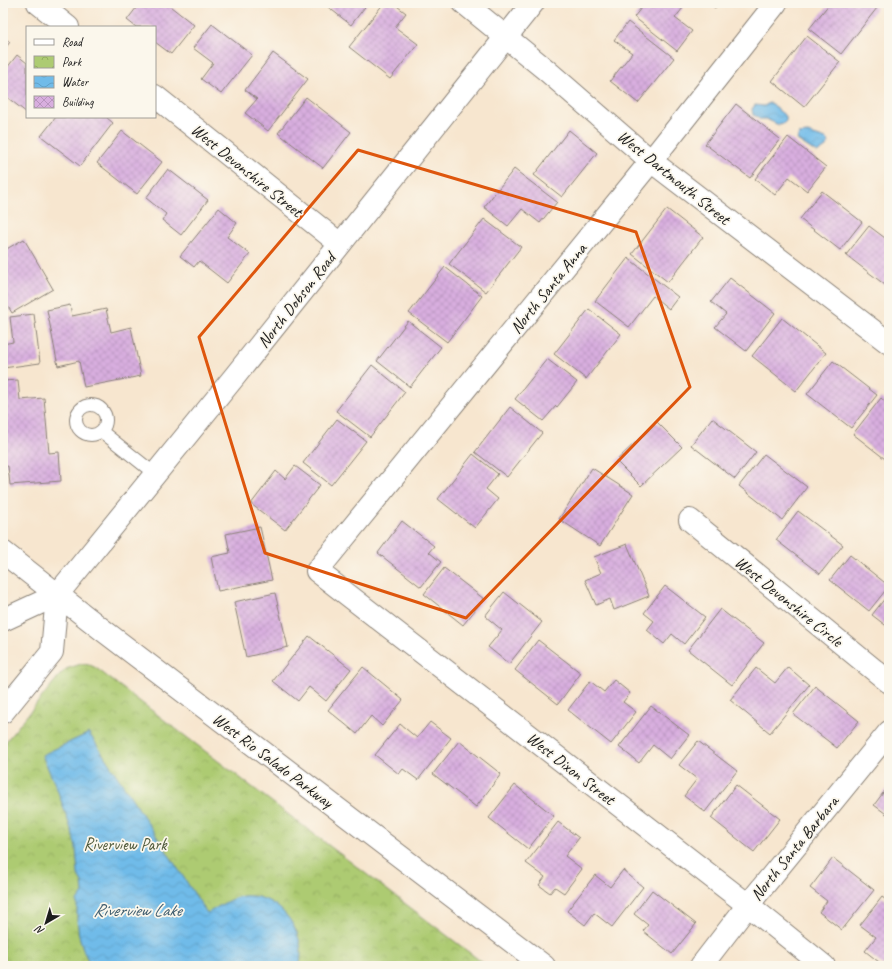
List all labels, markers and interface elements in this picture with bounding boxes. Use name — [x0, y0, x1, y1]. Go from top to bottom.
legend — [26, 26, 156, 118]
text: Road — [62, 34, 84, 50]
text: Park — [62, 54, 83, 70]
text: Water — [62, 74, 90, 90]
text: Building — [62, 94, 94, 110]
street label: West Devonshire Street — [187, 119, 308, 223]
street label: West Dartmouth Street — [613, 126, 736, 231]
street label: North Santa Anna — [505, 238, 592, 338]
street label: North Dobson Road — [253, 247, 341, 352]
street label: West Devonshire Circle — [731, 551, 848, 652]
street label: West Rio Salado Parkway — [208, 708, 338, 813]
street label: West Dixon Street — [522, 727, 621, 811]
street label: North Santa Barbara — [746, 790, 844, 905]
park label: Riverview Park — [83, 834, 168, 855]
water label: Riverview Lake — [93, 899, 184, 921]
north arrow — [26, 903, 66, 943]
text: N — [31, 922, 47, 938]

